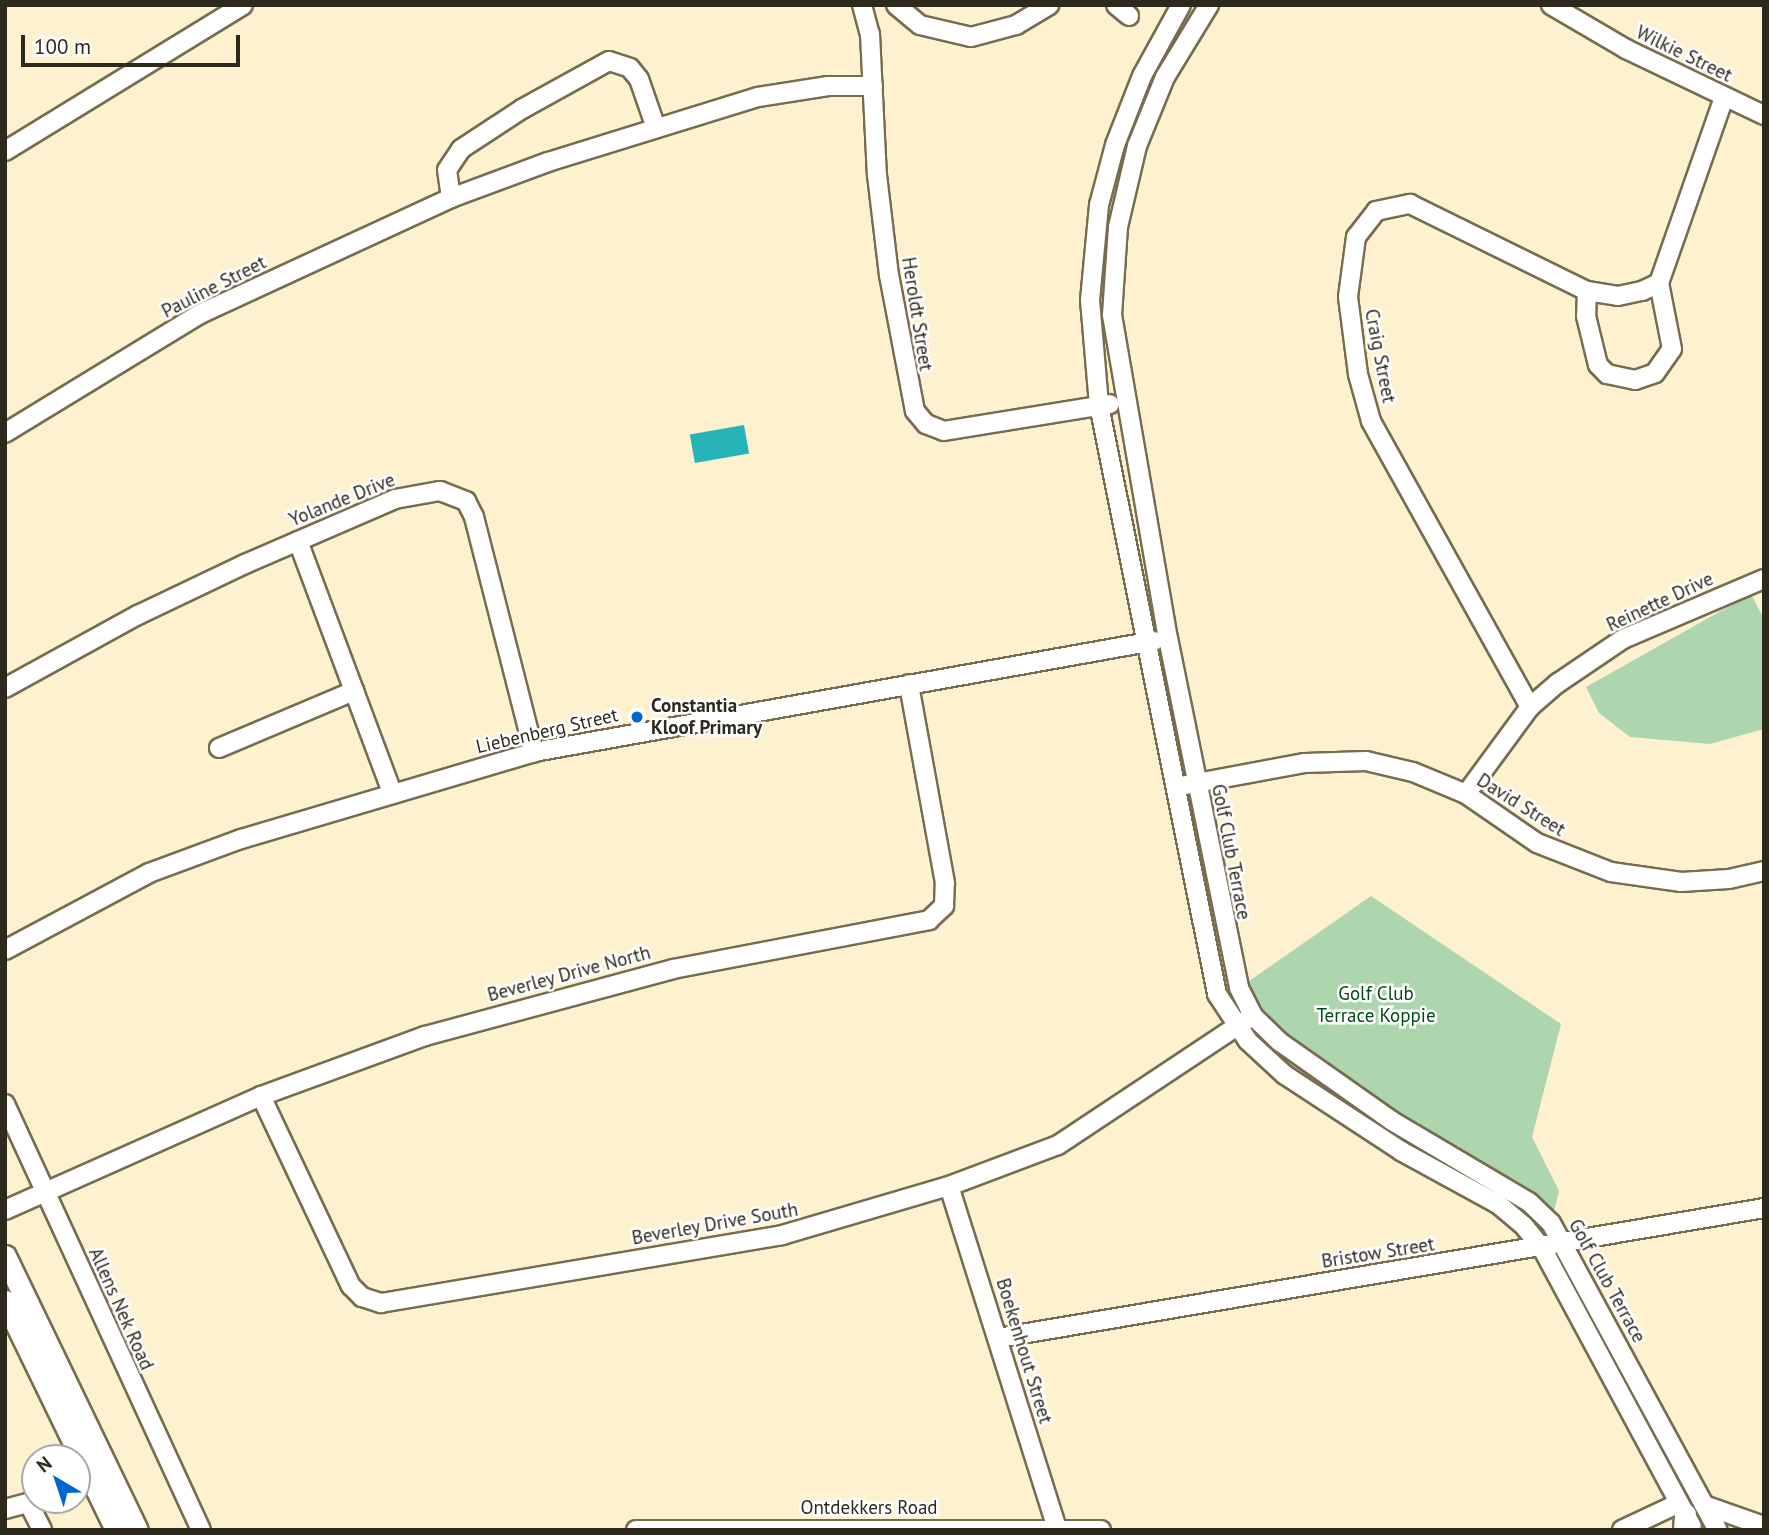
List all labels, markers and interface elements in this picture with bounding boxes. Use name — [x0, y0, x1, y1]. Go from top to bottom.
scale bar — [24, 21, 243, 65]
street label: Wilkie Street — [1632, 21, 1736, 87]
text: 100 m — [34, 33, 91, 60]
street label: Pauline Street — [158, 251, 270, 323]
street label: Heroldt Street — [897, 255, 937, 373]
street label: Craig Street — [1360, 307, 1400, 405]
street label: Yolande Drive — [286, 468, 398, 532]
street label: Reinette Drive — [1603, 567, 1717, 637]
place label: Constantia Kloof Primary — [651, 695, 762, 739]
street label: Liebenberg Street — [474, 704, 620, 758]
marker: Constantia Kloof Primary — [629, 709, 645, 725]
street label: David Street — [1473, 769, 1569, 841]
street label: Golf Club Terrace — [1207, 782, 1255, 922]
street label: Beverley Drive North — [485, 941, 653, 1007]
park label: Golf Club Terrace Koppie — [1316, 983, 1436, 1027]
street label: Beverley Drive South — [630, 1198, 800, 1250]
street label: Golf Club Terrace — [1563, 1215, 1651, 1347]
street label: Bristow Street — [1320, 1233, 1436, 1273]
street label: Allens Nek Road — [84, 1244, 158, 1374]
street label: Boekenhout Street — [991, 1276, 1057, 1426]
north arrow — [21, 1444, 91, 1514]
text: N — [32, 1451, 56, 1477]
street label: Ontdekkers Road — [800, 1497, 938, 1519]

